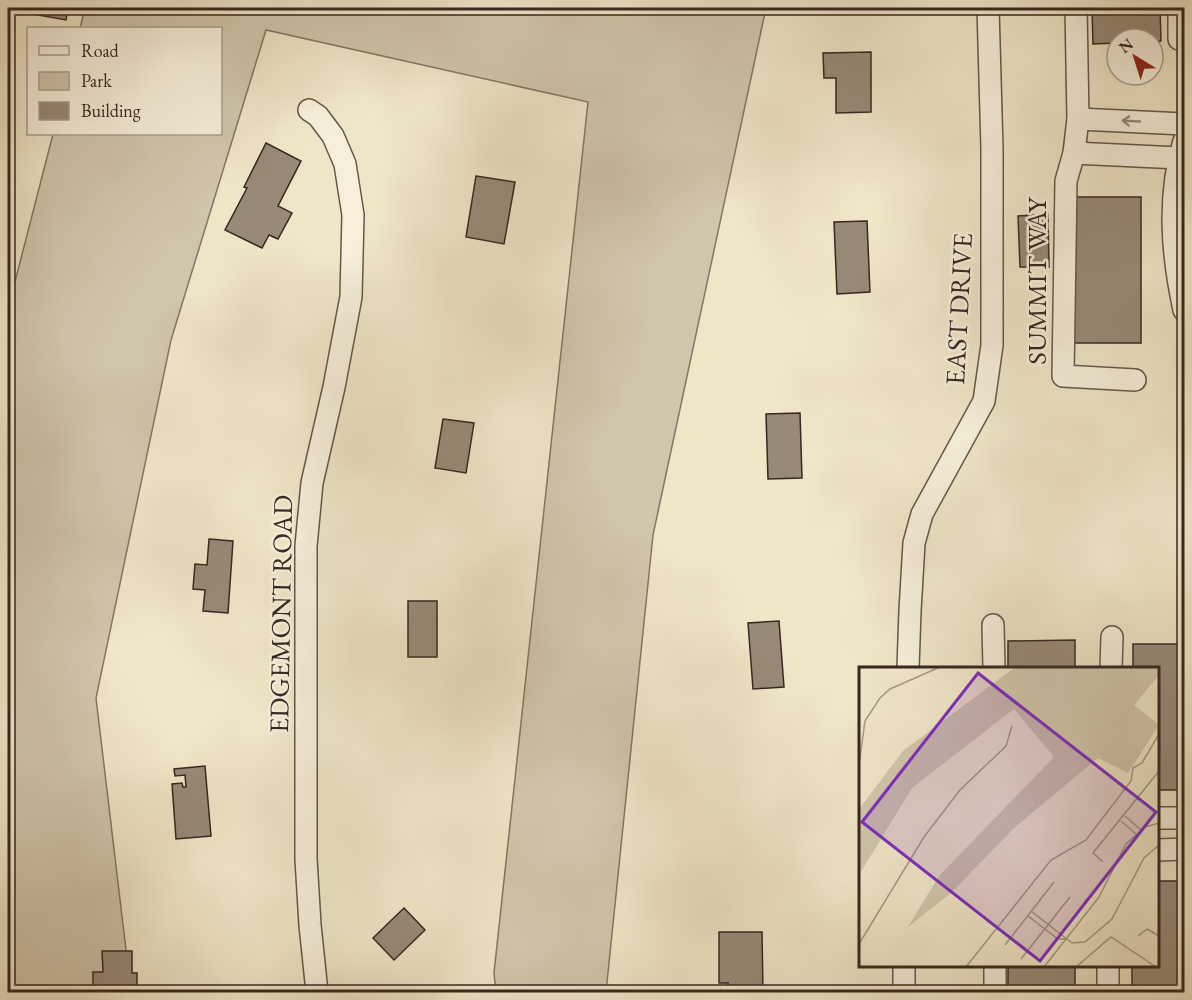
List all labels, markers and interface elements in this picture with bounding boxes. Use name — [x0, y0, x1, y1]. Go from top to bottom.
legend — [27, 27, 222, 135]
north arrow — [1105, 27, 1165, 87]
text: N — [1115, 33, 1138, 58]
text: Road — [81, 39, 120, 62]
text: Park — [81, 69, 112, 92]
text: Building — [81, 99, 141, 122]
one-way arrow — [1122, 116, 1142, 127]
street label: SUMMIT WAY — [1019, 196, 1054, 365]
street label: EAST DRIVE — [937, 232, 980, 386]
street label: EDGEMONT ROAD — [261, 495, 300, 733]
inset map — [859, 667, 1159, 967]

